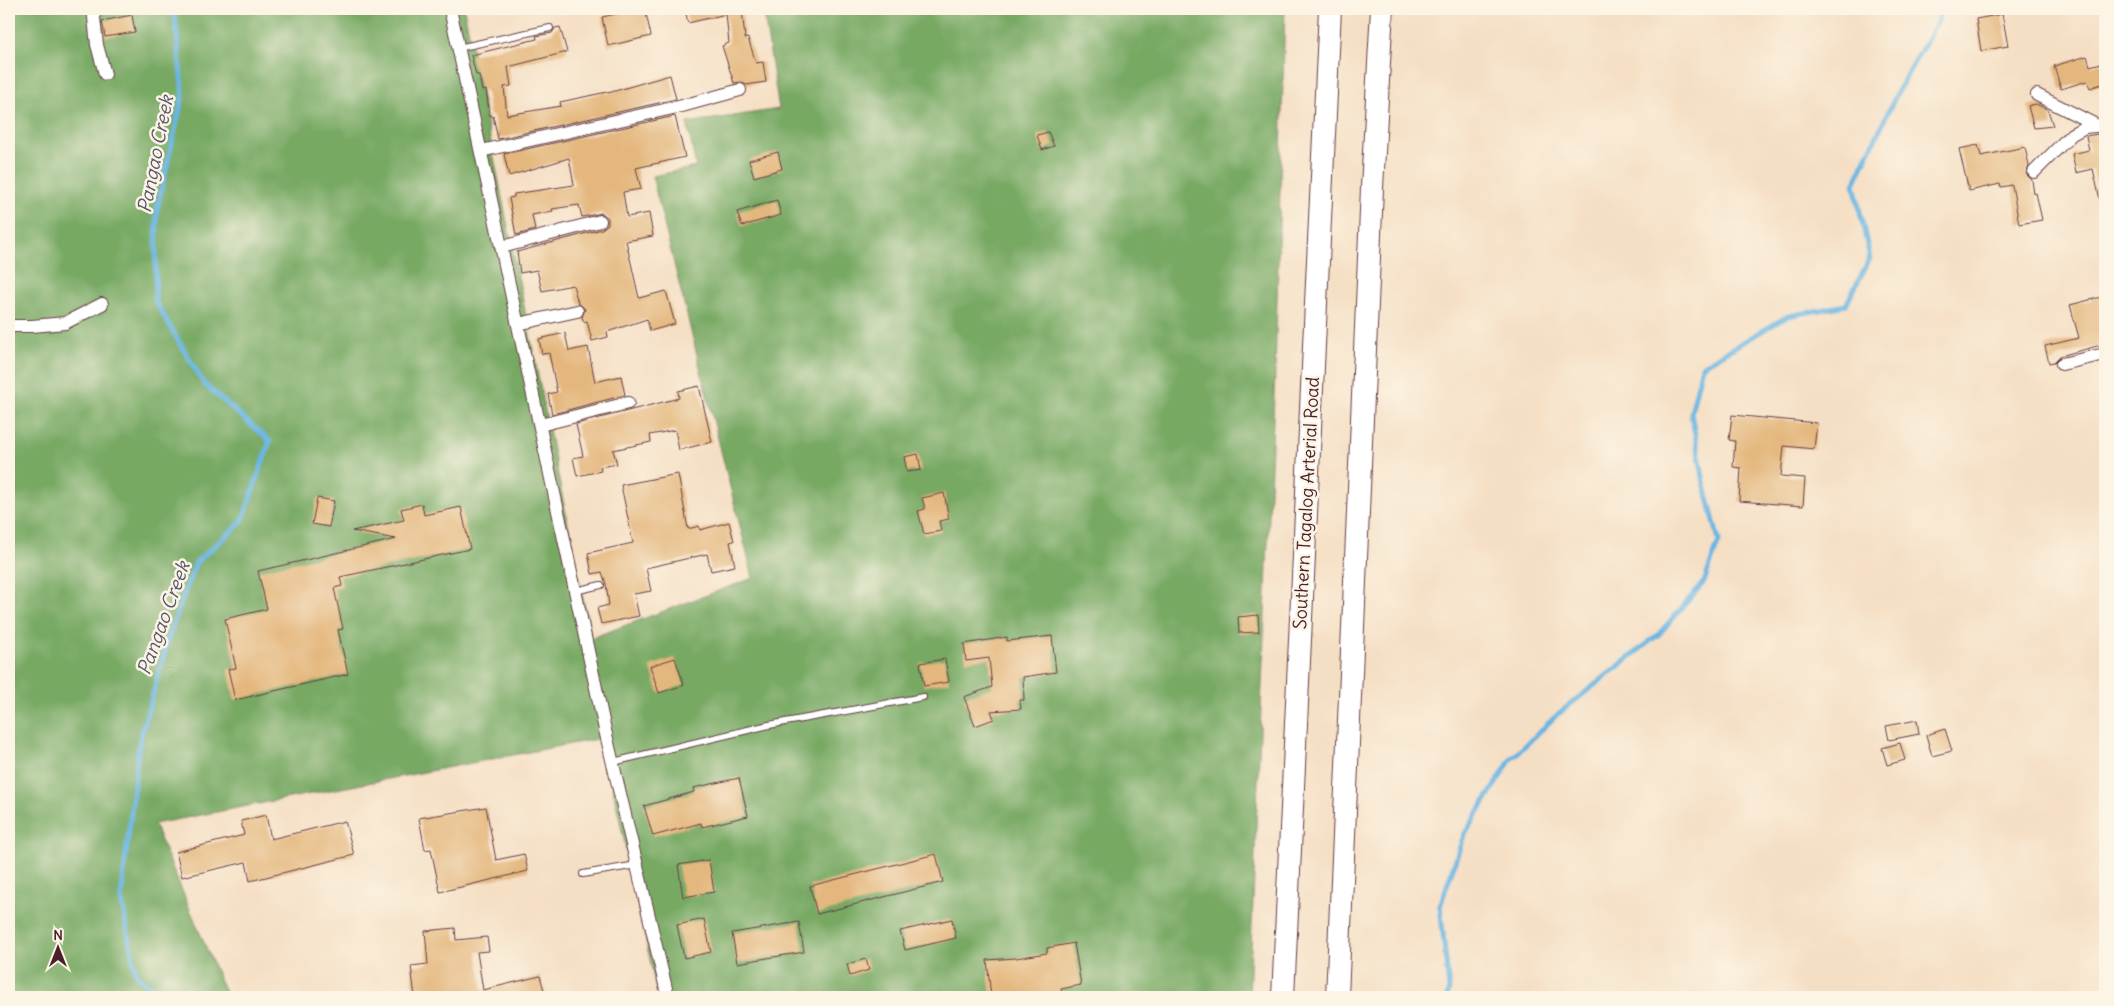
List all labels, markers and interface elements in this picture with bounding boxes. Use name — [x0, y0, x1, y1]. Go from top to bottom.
water label: Pangao Creek — [132, 92, 178, 215]
street label: Southern Tagalog Arterial Road — [1288, 376, 1324, 630]
water label: Pangao Creek — [131, 557, 195, 678]
north arrow — [32, 924, 82, 974]
text: N — [53, 926, 63, 944]

